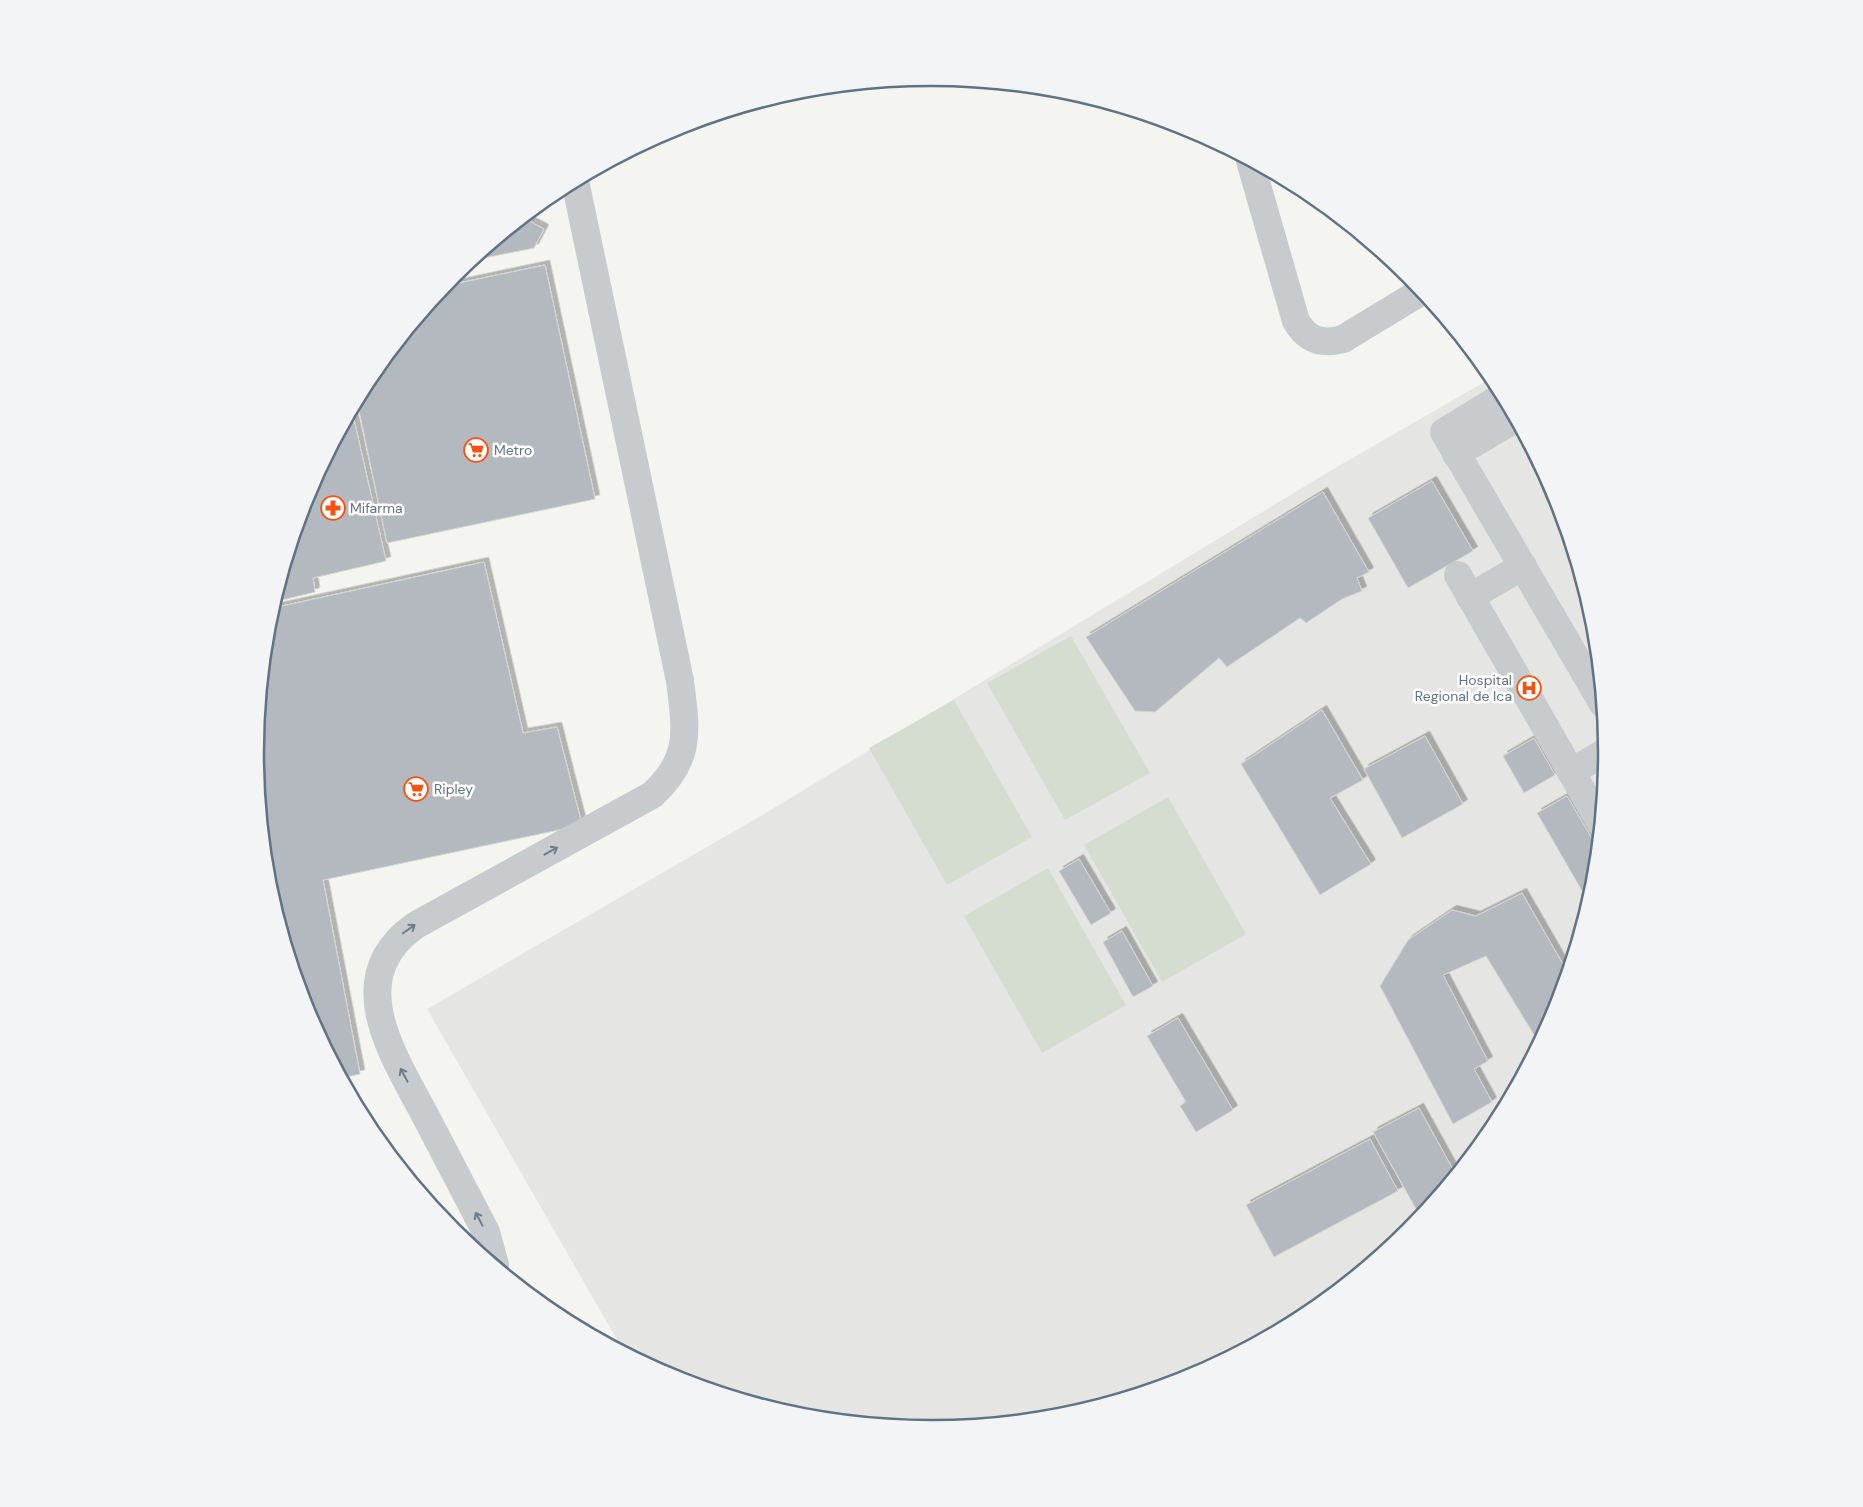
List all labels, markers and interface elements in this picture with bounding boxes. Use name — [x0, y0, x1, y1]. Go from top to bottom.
supermarket icon: Metro — [463, 437, 489, 463]
place label: Metro — [494, 441, 532, 459]
pharmacy icon: Mifarma — [320, 495, 346, 521]
place label: Mifarma — [350, 499, 403, 517]
place label: Hospital Regional de Ica — [1415, 671, 1512, 705]
hospital icon: Hospital Regional de Ica — [1516, 675, 1542, 701]
supermarket icon: Ripley — [403, 776, 429, 802]
place label: Ripley — [434, 780, 473, 798]
one-way arrow — [544, 845, 558, 855]
one-way arrow — [402, 924, 416, 934]
one-way arrow — [399, 1068, 409, 1083]
one-way arrow — [474, 1212, 484, 1227]

